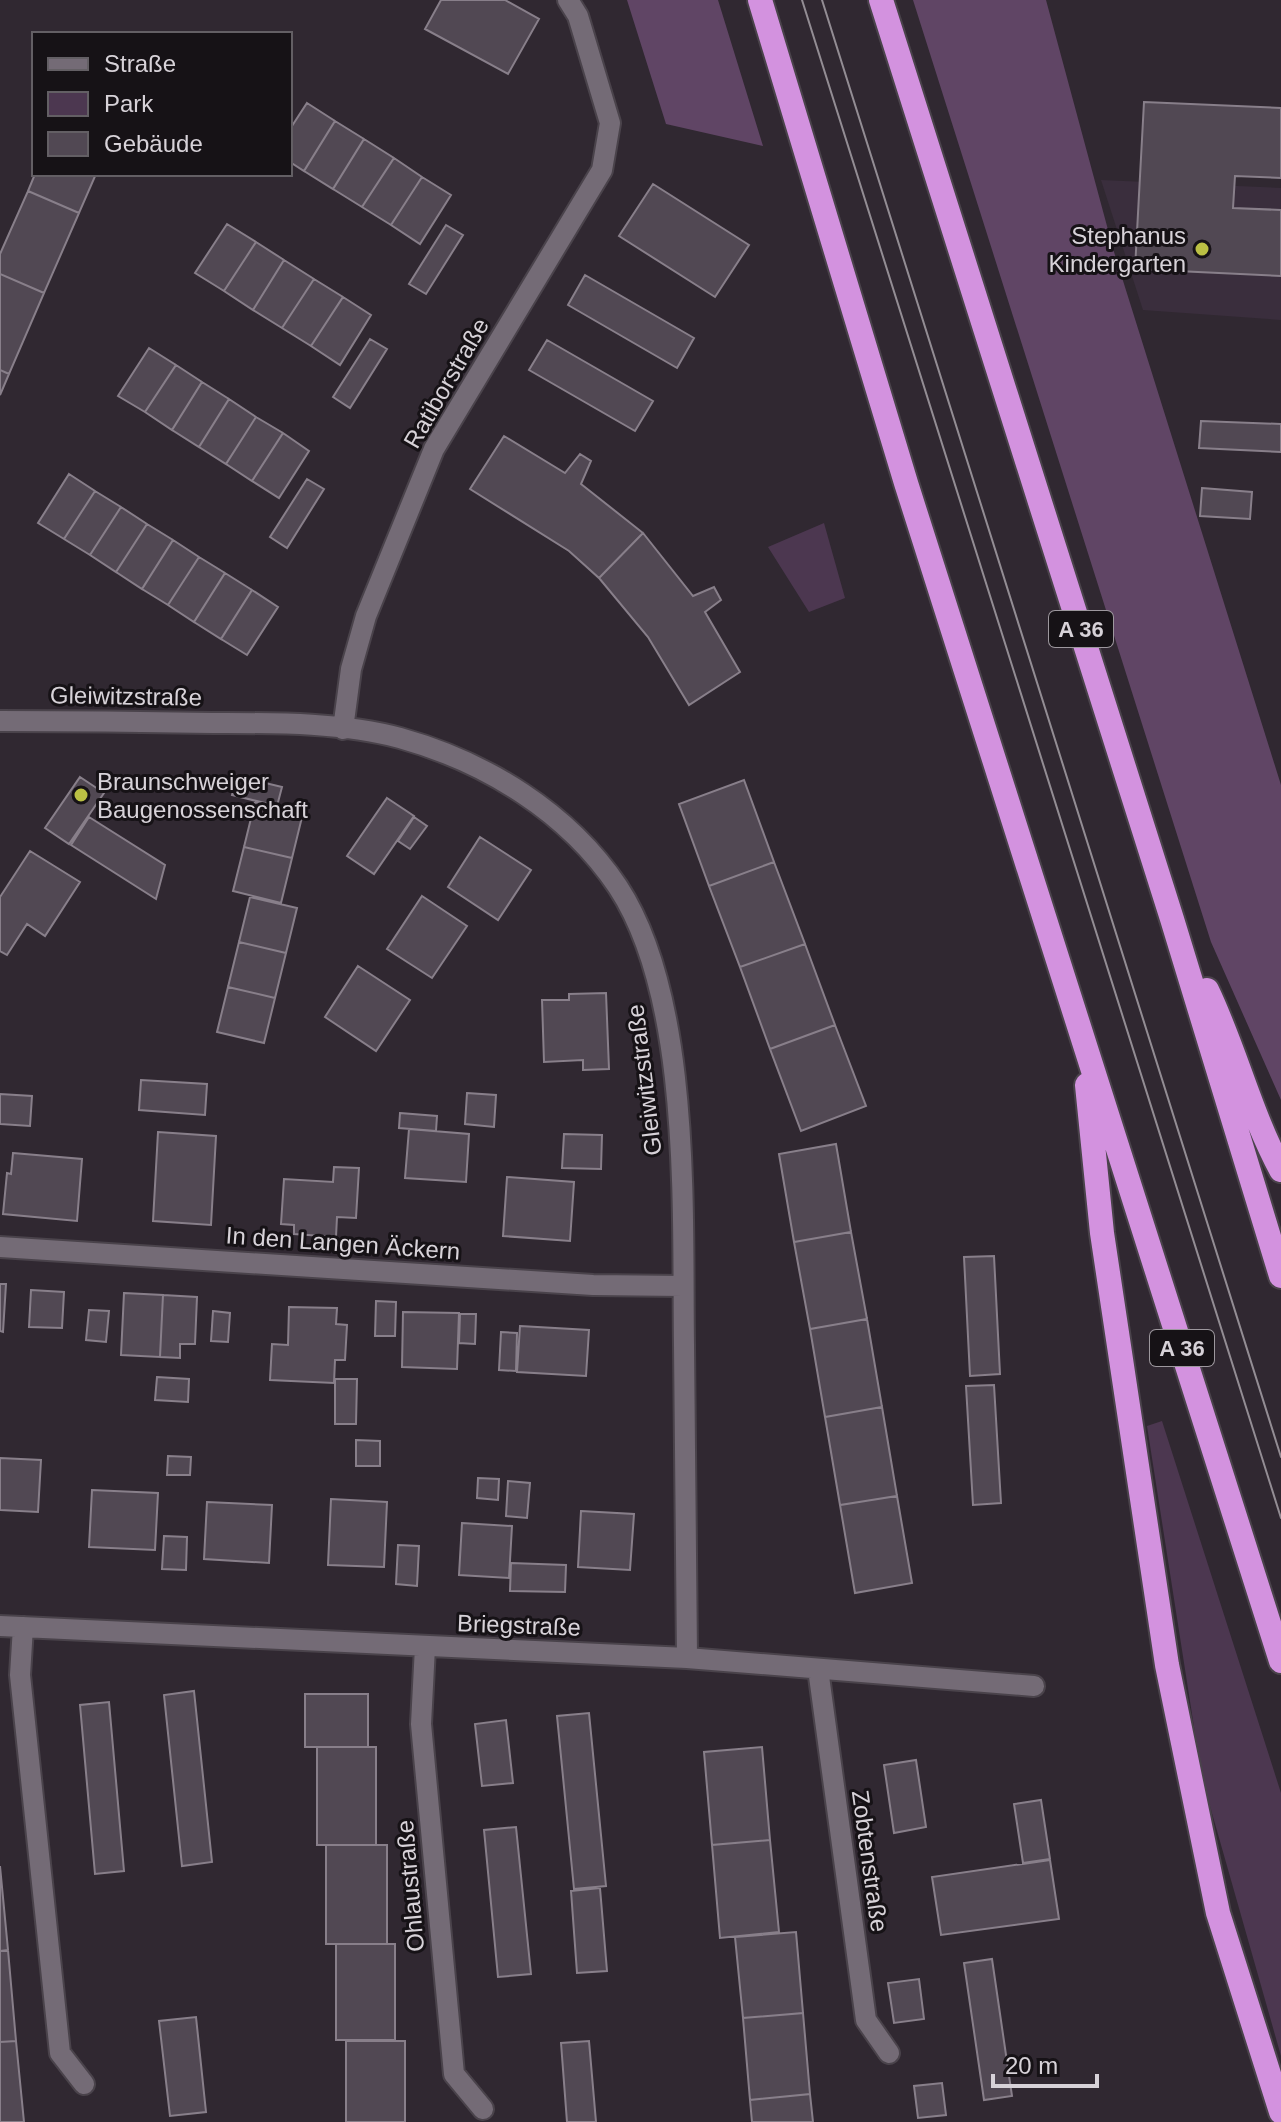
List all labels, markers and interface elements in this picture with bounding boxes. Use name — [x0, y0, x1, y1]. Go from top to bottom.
legend — [32, 32, 292, 176]
text: Straße — [104, 50, 176, 77]
text: Park — [104, 90, 154, 117]
text: Gebäude — [104, 130, 203, 157]
place label: Stephanus Kindergarten — [1049, 222, 1186, 277]
marker: Stephanus Kindergarten — [1193, 240, 1211, 258]
street label: Ratiborstraße — [398, 313, 494, 453]
road number: A 36 — [1049, 611, 1113, 647]
street label: Gleiwitzstraße — [50, 681, 202, 711]
place label: Braunschweiger Baugenossenschaft — [97, 768, 308, 823]
marker: Braunschweiger Baugenossenschaft — [72, 786, 90, 804]
street label: Gleiwitzstraße — [621, 1003, 667, 1157]
street label: In den Langen Äckern — [225, 1221, 461, 1265]
road number: A 36 — [1150, 1330, 1214, 1366]
street label: Briegstraße — [457, 1609, 581, 1641]
street label: Zobtenstraße — [847, 1788, 893, 1934]
street label: Ohlaustraße — [391, 1819, 429, 1953]
scale bar — [993, 2038, 1097, 2088]
text: 20 m — [1005, 2052, 1058, 2079]

